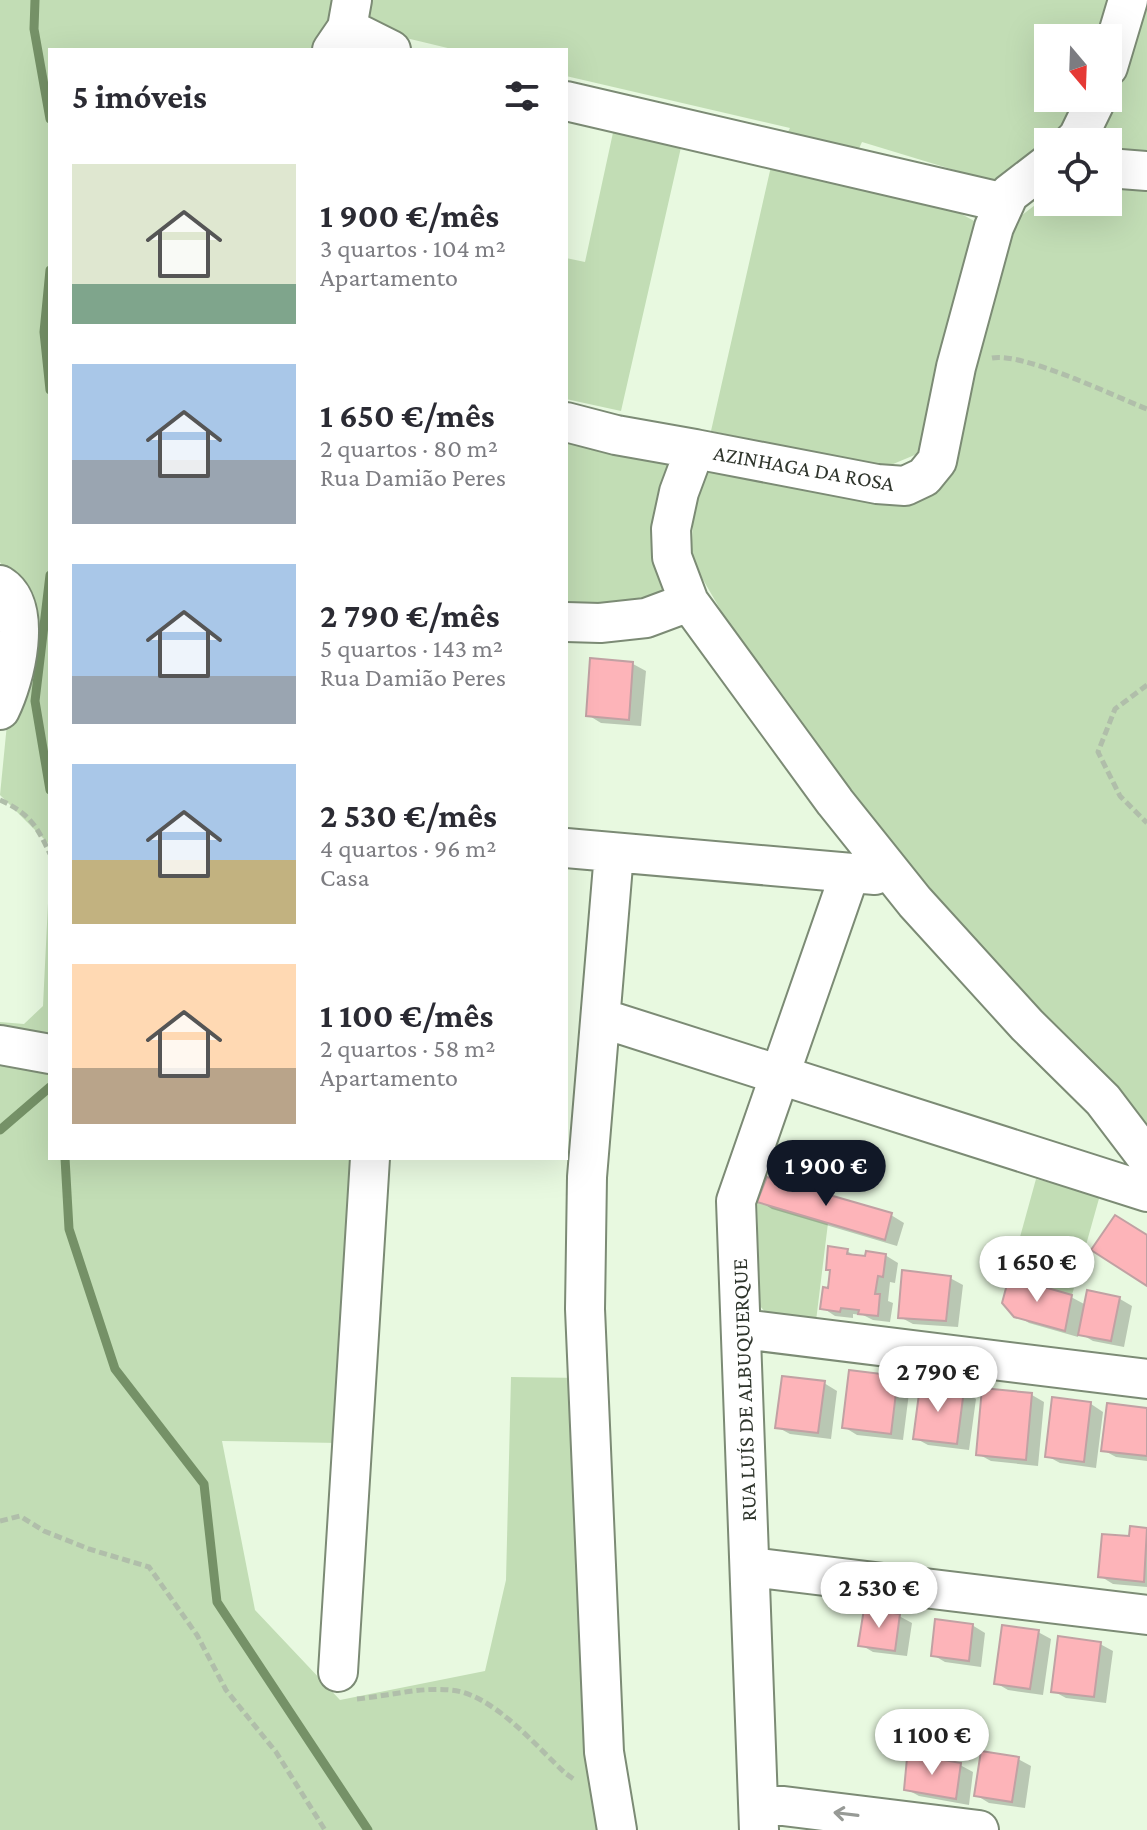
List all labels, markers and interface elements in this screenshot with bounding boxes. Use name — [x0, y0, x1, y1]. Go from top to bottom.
north arrow — [1034, 24, 1122, 112]
map controls — [1034, 24, 1122, 216]
icon: filters — [500, 74, 544, 118]
text: 5 imóveis — [72, 78, 207, 115]
button: locate — [1034, 128, 1122, 216]
icon: home — [136, 196, 232, 292]
text: 1 900 €/mês — [320, 197, 499, 234]
text: 3 quartos · 104 m² — [320, 234, 506, 263]
text: Apartamento — [320, 263, 458, 292]
icon: home — [136, 396, 232, 492]
text: 1 650 €/mês — [320, 397, 495, 434]
text: 2 quartos · 80 m² — [320, 434, 498, 463]
street label: AZINHAGA DA ROSA — [712, 440, 897, 496]
text: Rua Damião Peres — [320, 463, 506, 492]
icon: home — [136, 596, 232, 692]
text: 2 790 €/mês — [320, 597, 500, 634]
text: 5 quartos · 143 m² — [320, 634, 503, 663]
text: Rua Damião Peres — [320, 663, 506, 692]
icon: home — [136, 796, 232, 892]
text: 2 530 €/mês — [320, 797, 497, 834]
text: 4 quartos · 96 m² — [320, 834, 496, 863]
text: Casa — [320, 863, 370, 892]
icon: home — [136, 996, 232, 1092]
text: 1 100 €/mês — [320, 997, 493, 1034]
text: 2 quartos · 58 m² — [320, 1034, 495, 1063]
text: Apartamento — [320, 1063, 458, 1092]
pin: 1 900 € — [752, 1140, 900, 1208]
text: 1 900 € — [785, 1151, 867, 1180]
pin: 1 650 € — [963, 1236, 1111, 1304]
text: 1 650 € — [997, 1247, 1077, 1276]
street label: RUA LUÍS DE ALBUQUERQUE — [727, 1258, 761, 1522]
pin: 2 790 € — [864, 1346, 1012, 1414]
text: 2 790 € — [897, 1357, 979, 1386]
pin: 2 530 € — [805, 1562, 953, 1630]
text: 2 530 € — [839, 1573, 919, 1602]
pin: 1 100 € — [858, 1709, 1006, 1777]
text: 1 100 € — [893, 1720, 971, 1749]
one-way arrow — [833, 1806, 860, 1821]

